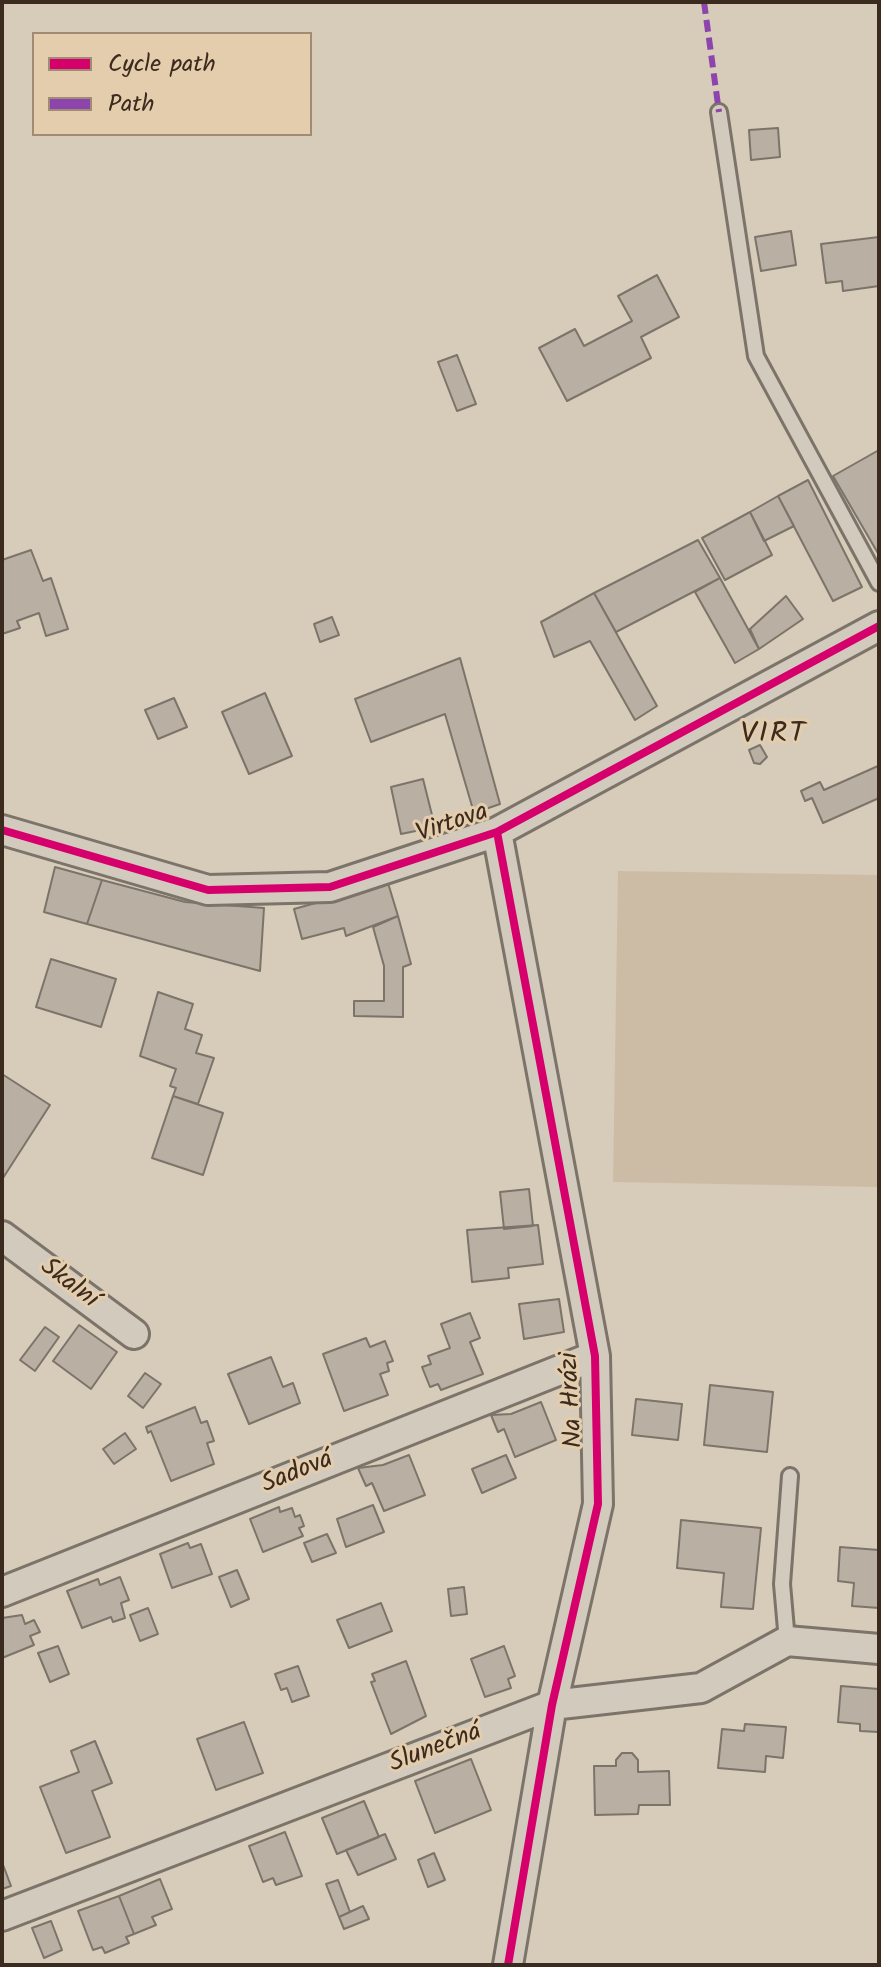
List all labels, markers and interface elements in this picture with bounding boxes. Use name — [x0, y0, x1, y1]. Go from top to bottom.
legend — [32, 32, 312, 136]
text: Cycle path — [108, 45, 216, 84]
text: Path — [108, 85, 154, 124]
district label: VIRT — [741, 719, 807, 755]
street label: Virtova — [413, 798, 493, 852]
street label: Skalní — [33, 1253, 103, 1317]
street label: Na Hrázi — [556, 1351, 592, 1449]
street label: Sadová — [258, 1446, 338, 1502]
street label: Slunečná — [386, 1718, 486, 1782]

